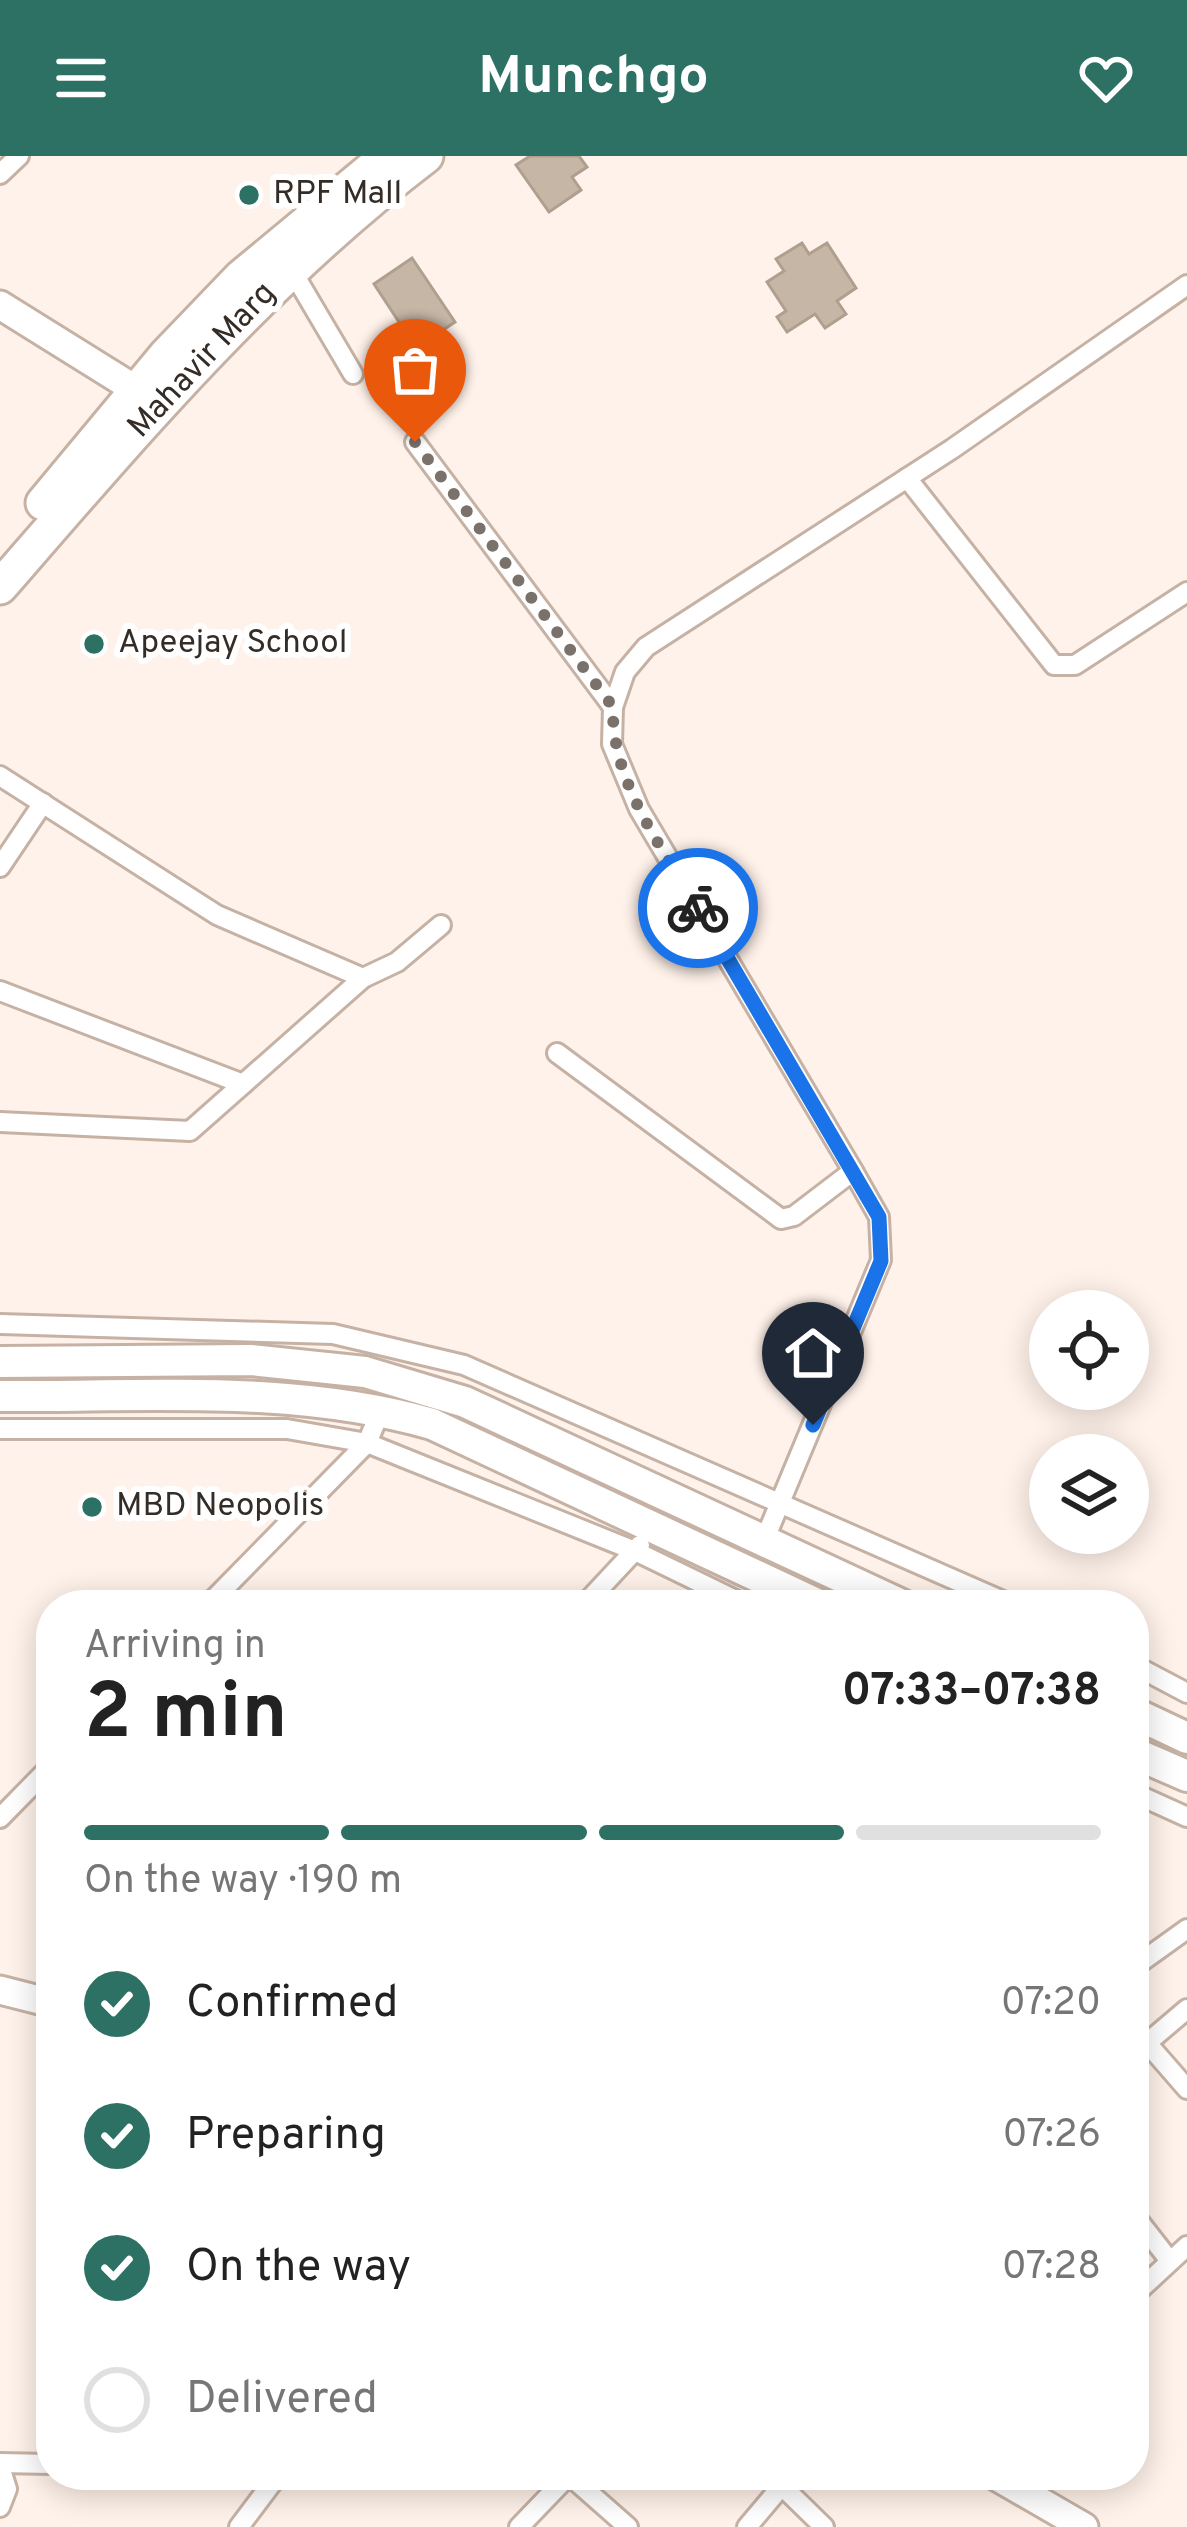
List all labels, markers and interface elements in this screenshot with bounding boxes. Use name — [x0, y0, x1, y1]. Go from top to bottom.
text: Munchgo — [478, 44, 709, 113]
icon: menu — [48, 45, 114, 111]
icon: heart — [1073, 45, 1139, 111]
place label: RPF Mall — [273, 174, 402, 216]
marker: RPF Mall — [236, 182, 262, 208]
street label: Mahavir Marg — [120, 274, 286, 448]
pin — [364, 319, 466, 442]
icon: bag — [382, 337, 448, 403]
place label: Apeejay School — [118, 623, 347, 665]
marker: Apeejay School — [81, 631, 107, 657]
courier — [638, 848, 758, 968]
icon: bike — [665, 875, 731, 941]
map controls — [1029, 1290, 1149, 1554]
button: locate — [1029, 1290, 1149, 1410]
pin — [762, 1302, 864, 1425]
icon: home — [780, 1320, 846, 1386]
button: layers — [1029, 1434, 1149, 1554]
place label: MBD Neopolis — [116, 1486, 324, 1528]
marker: MBD Neopolis — [79, 1494, 105, 1520]
text: Arriving in — [84, 1623, 266, 1672]
text: 07:33–07:38 — [842, 1664, 1101, 1721]
text: 2 min — [84, 1667, 288, 1766]
text: On the way · 190 m — [84, 1858, 402, 1907]
icon: check — [84, 1971, 150, 2037]
text: Confirmed — [186, 1976, 398, 2033]
text: 07:20 — [1001, 1980, 1101, 2029]
icon: check — [84, 2103, 150, 2169]
text: Preparing — [186, 2108, 386, 2165]
text: 07:26 — [1002, 2112, 1101, 2161]
icon: check — [84, 2235, 150, 2301]
text: On the way — [186, 2240, 411, 2297]
text: 07:28 — [1002, 2244, 1101, 2293]
text: Delivered — [186, 2372, 378, 2429]

